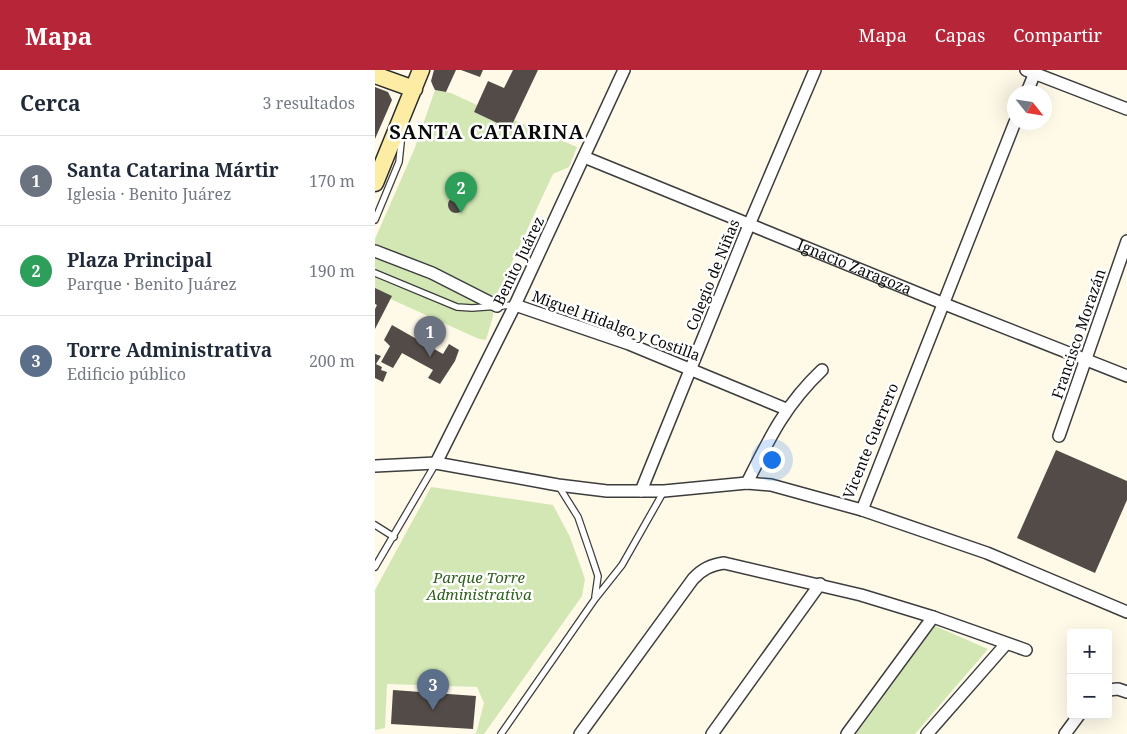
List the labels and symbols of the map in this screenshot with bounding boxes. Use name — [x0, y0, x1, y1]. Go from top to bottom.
north arrow — [1007, 85, 1052, 130]
district label: SANTA CATARINA — [389, 118, 585, 145]
pin: 2 — [445, 172, 477, 213]
street label: Benito Juárez — [488, 213, 548, 308]
street label: Colegio de Niñas — [681, 216, 744, 333]
street label: Ignacio Zaragoza — [795, 234, 915, 299]
street label: Francisco Morazán — [1046, 266, 1110, 401]
street label: Miguel Hidalgo y Costilla — [530, 285, 703, 365]
pin: 1 — [414, 316, 446, 357]
street label: Vicente Guerrero — [838, 380, 902, 502]
your location — [759, 447, 785, 473]
park label: Parque Torre Administrativa — [425, 567, 532, 604]
pin: 3 — [417, 669, 449, 710]

